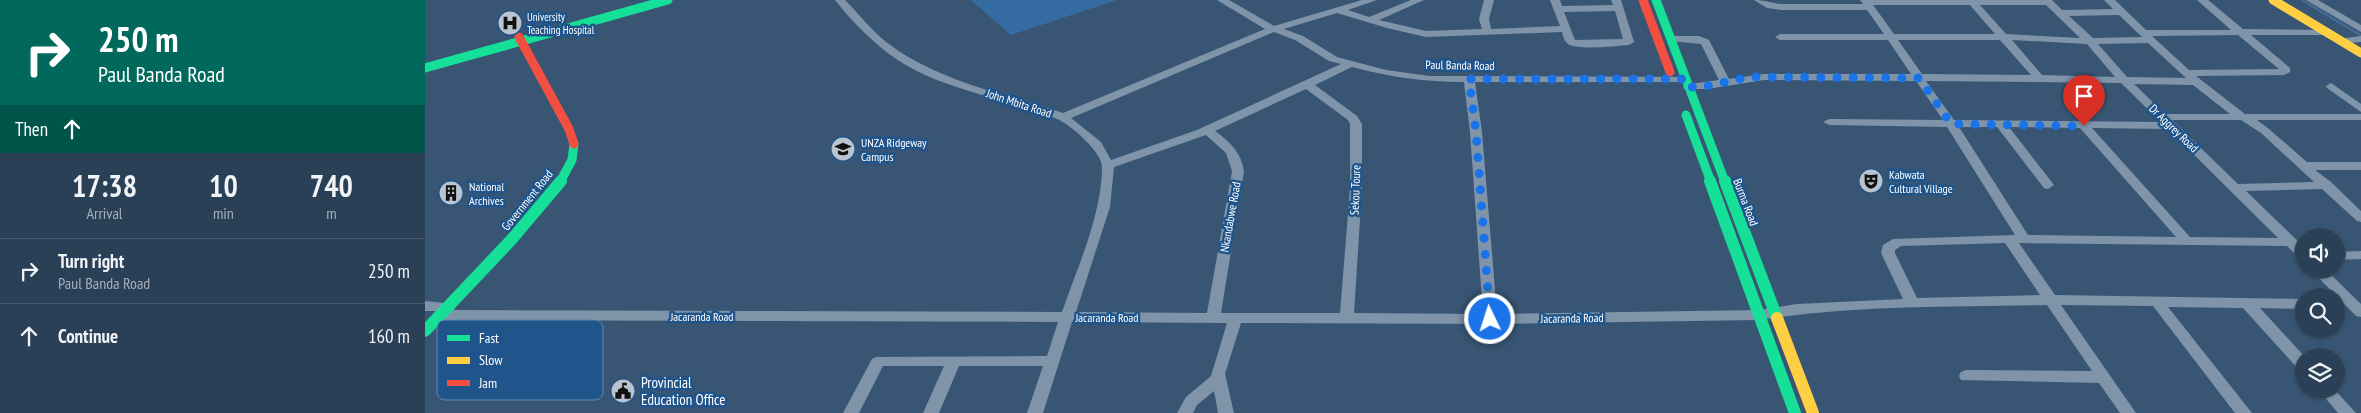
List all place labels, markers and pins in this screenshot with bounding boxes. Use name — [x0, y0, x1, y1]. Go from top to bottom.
hospital icon: University Teaching Hospital — [497, 10, 523, 36]
place label: University Teaching Hospital — [527, 10, 595, 37]
pin — [2063, 75, 2105, 126]
place label: UNZA Ridgeway Campus — [861, 135, 927, 164]
school or university icon: UNZA Ridgeway Campus — [830, 136, 856, 162]
place label: Kabwata Cultural Village — [1889, 167, 1953, 196]
theatre icon: Kabwata Cultural Village — [1858, 168, 1884, 194]
place label: National Archives — [469, 179, 504, 208]
building icon: National Archives — [438, 180, 464, 206]
place label: Provincial Education Office — [641, 373, 725, 409]
public building icon: Provincial Education Office — [610, 378, 636, 404]

